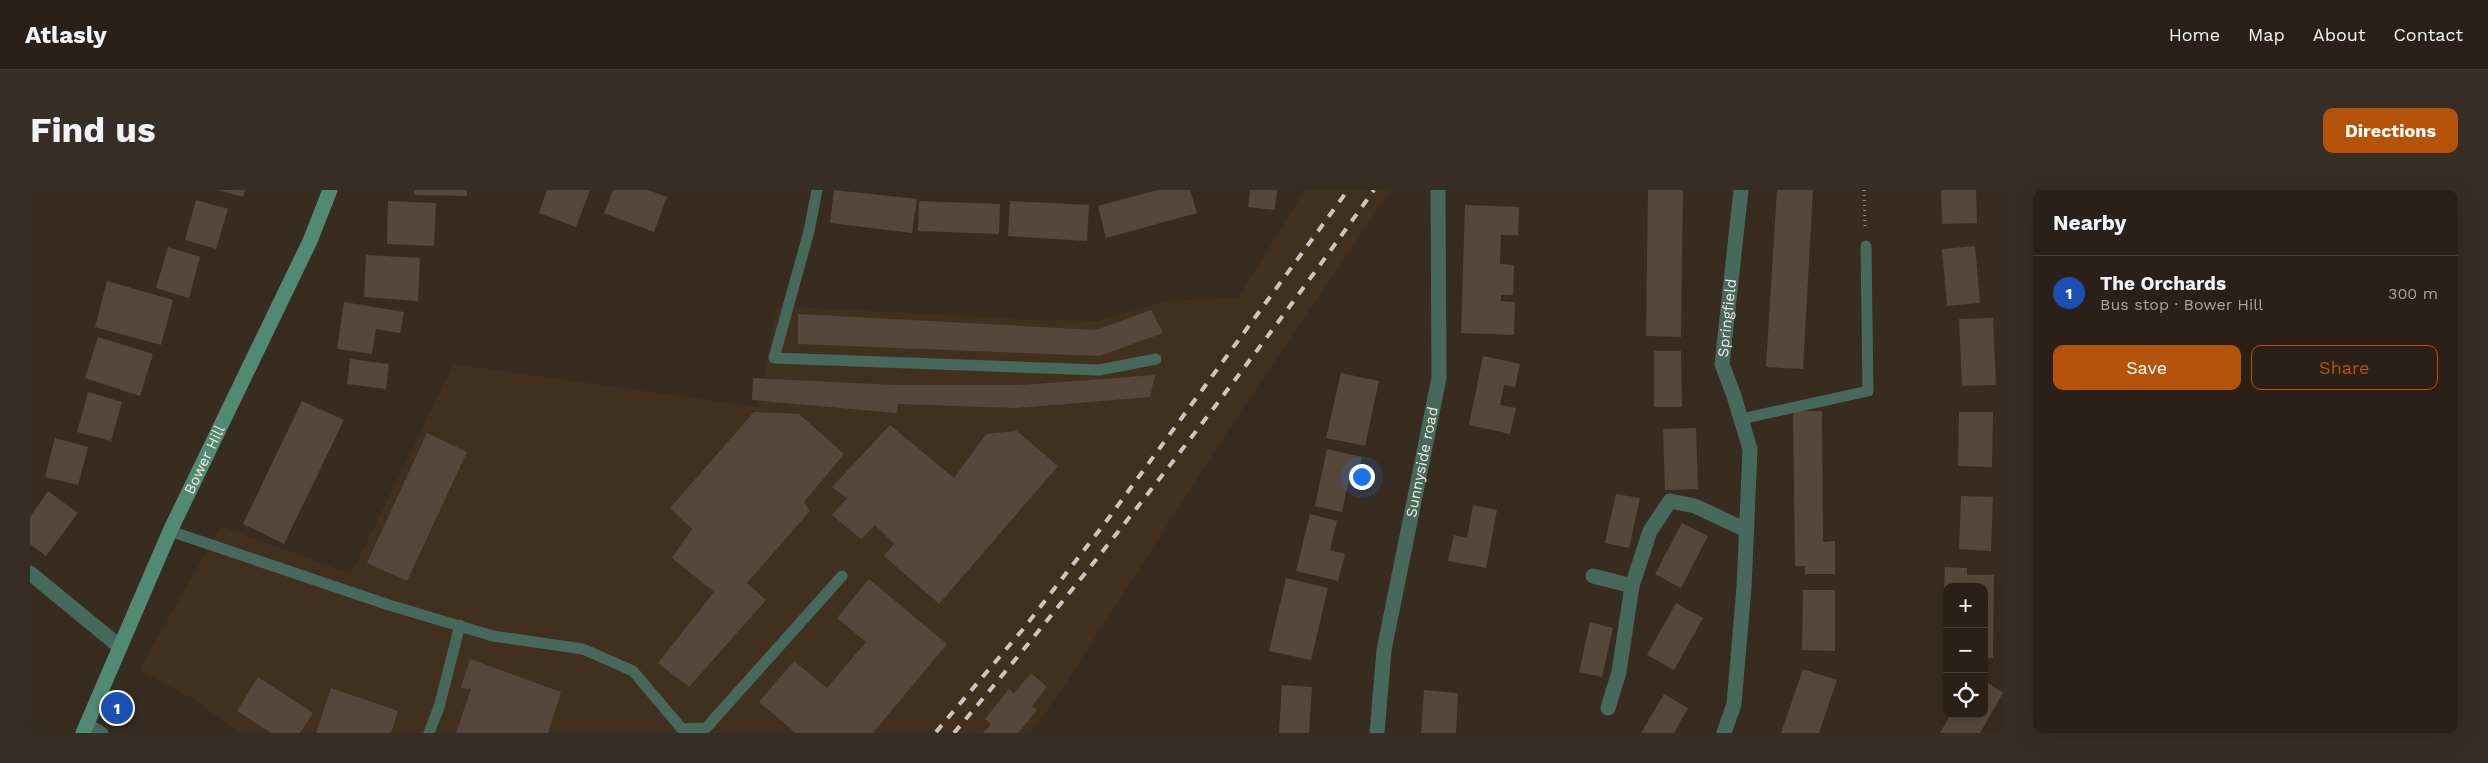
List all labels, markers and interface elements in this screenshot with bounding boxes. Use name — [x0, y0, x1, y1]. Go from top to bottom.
text: Atlasly — [25, 21, 107, 49]
text: Home — [2169, 24, 2220, 45]
text: Map — [2248, 24, 2285, 45]
text: About — [2313, 24, 2365, 45]
text: Contact — [2393, 24, 2463, 45]
button: Directions — [2323, 108, 2458, 153]
text: Find us — [30, 109, 156, 151]
text: Nearby — [2053, 210, 2126, 235]
text: The Orchards — [2100, 272, 2226, 295]
street label: Springfield — [1714, 278, 1740, 358]
text: 1 — [2066, 284, 2072, 303]
text: 300 m — [2388, 284, 2438, 303]
text: Bus stop · Bower Hill — [2100, 295, 2263, 314]
button: Save — [2053, 345, 2241, 390]
button: Share — [2251, 345, 2438, 390]
street label: Sunnyside road — [1402, 405, 1442, 519]
street label: Bower Hill — [180, 422, 229, 497]
your location — [1349, 464, 1375, 490]
map controls — [1943, 583, 1988, 718]
button: + — [1943, 583, 1988, 628]
button: − — [1943, 628, 1988, 673]
button: locate — [1943, 673, 1988, 718]
pin: 1 — [101, 689, 133, 727]

